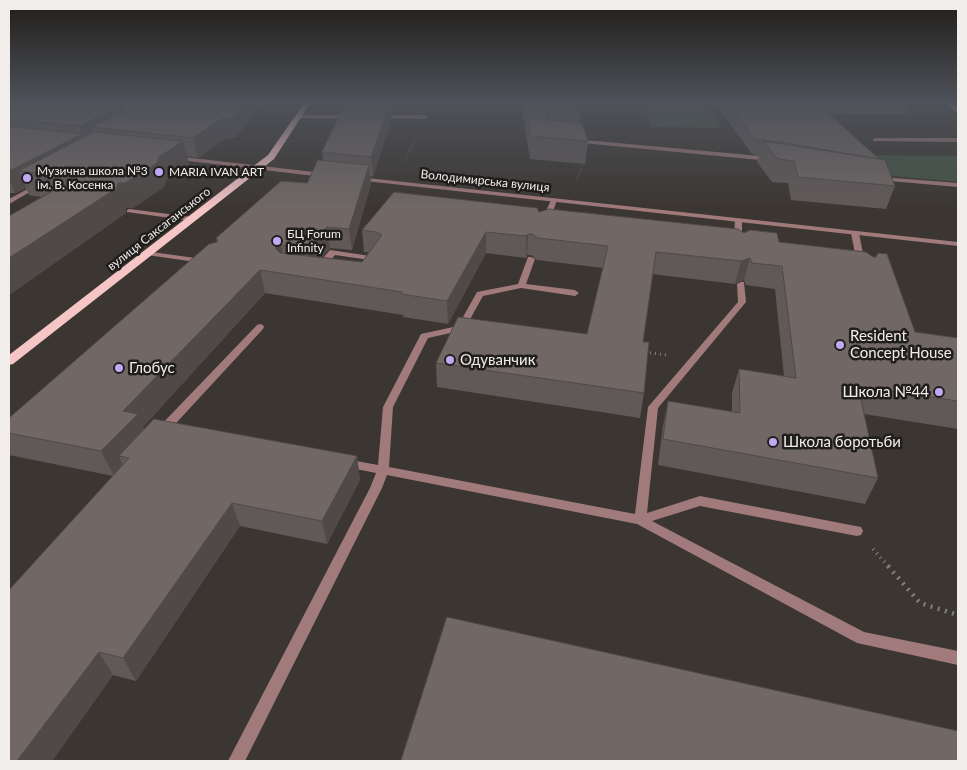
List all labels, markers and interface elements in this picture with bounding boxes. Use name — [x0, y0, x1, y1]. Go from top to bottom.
place label: Музична школа №3 ім. В. Косенка — [37, 164, 148, 192]
place label: MARIA IVAN ART — [169, 165, 264, 179]
marker: MARIA IVAN ART — [153, 166, 165, 178]
street label: Володимирська вулиця — [420, 167, 550, 195]
marker: Музична школа №3 ім. В. Косенка — [21, 172, 33, 184]
street label: вулиця Саксаганського — [105, 184, 213, 274]
place label: БЦ Forum Infinity — [287, 227, 341, 255]
marker: БЦ Forum Infinity — [271, 235, 283, 247]
place label: Resident Concept House — [850, 327, 952, 362]
marker: Resident Concept House — [834, 339, 846, 351]
place label: Одуванчик — [460, 351, 535, 369]
marker: Одуванчик — [444, 354, 456, 366]
place label: Глобус — [129, 359, 175, 377]
marker: Глобус — [113, 362, 125, 374]
place label: Школа №44 — [842, 383, 929, 401]
marker: Школа №44 — [933, 386, 945, 398]
place label: Школа боротьби — [783, 433, 901, 451]
marker: Школа боротьби — [767, 436, 779, 448]

